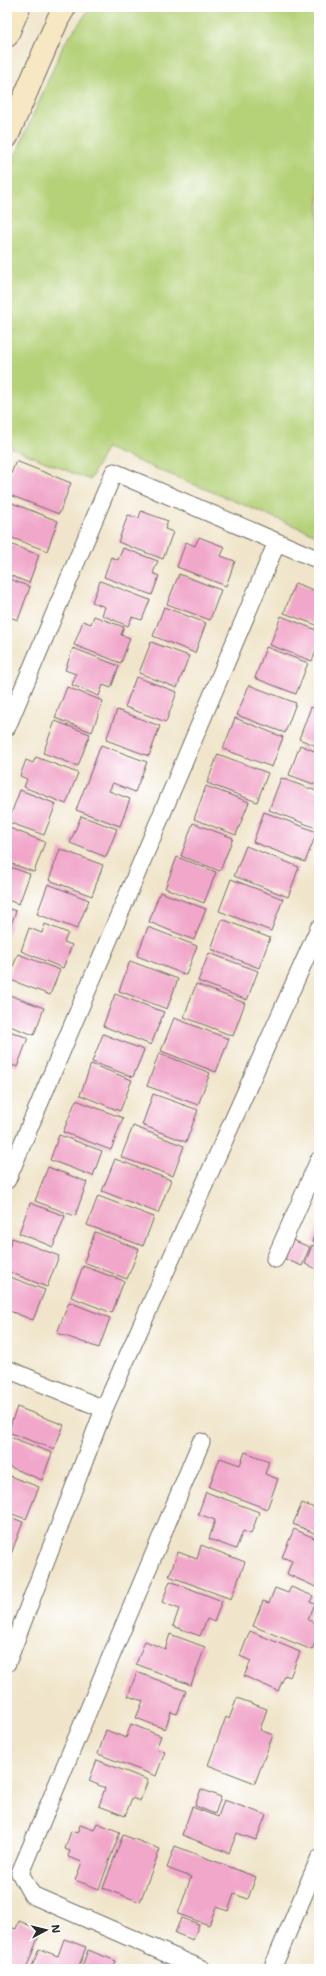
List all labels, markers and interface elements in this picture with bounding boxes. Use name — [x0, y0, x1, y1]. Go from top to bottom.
north arrow — [26, 1910, 66, 1950]
text: N — [47, 1924, 63, 1934]

